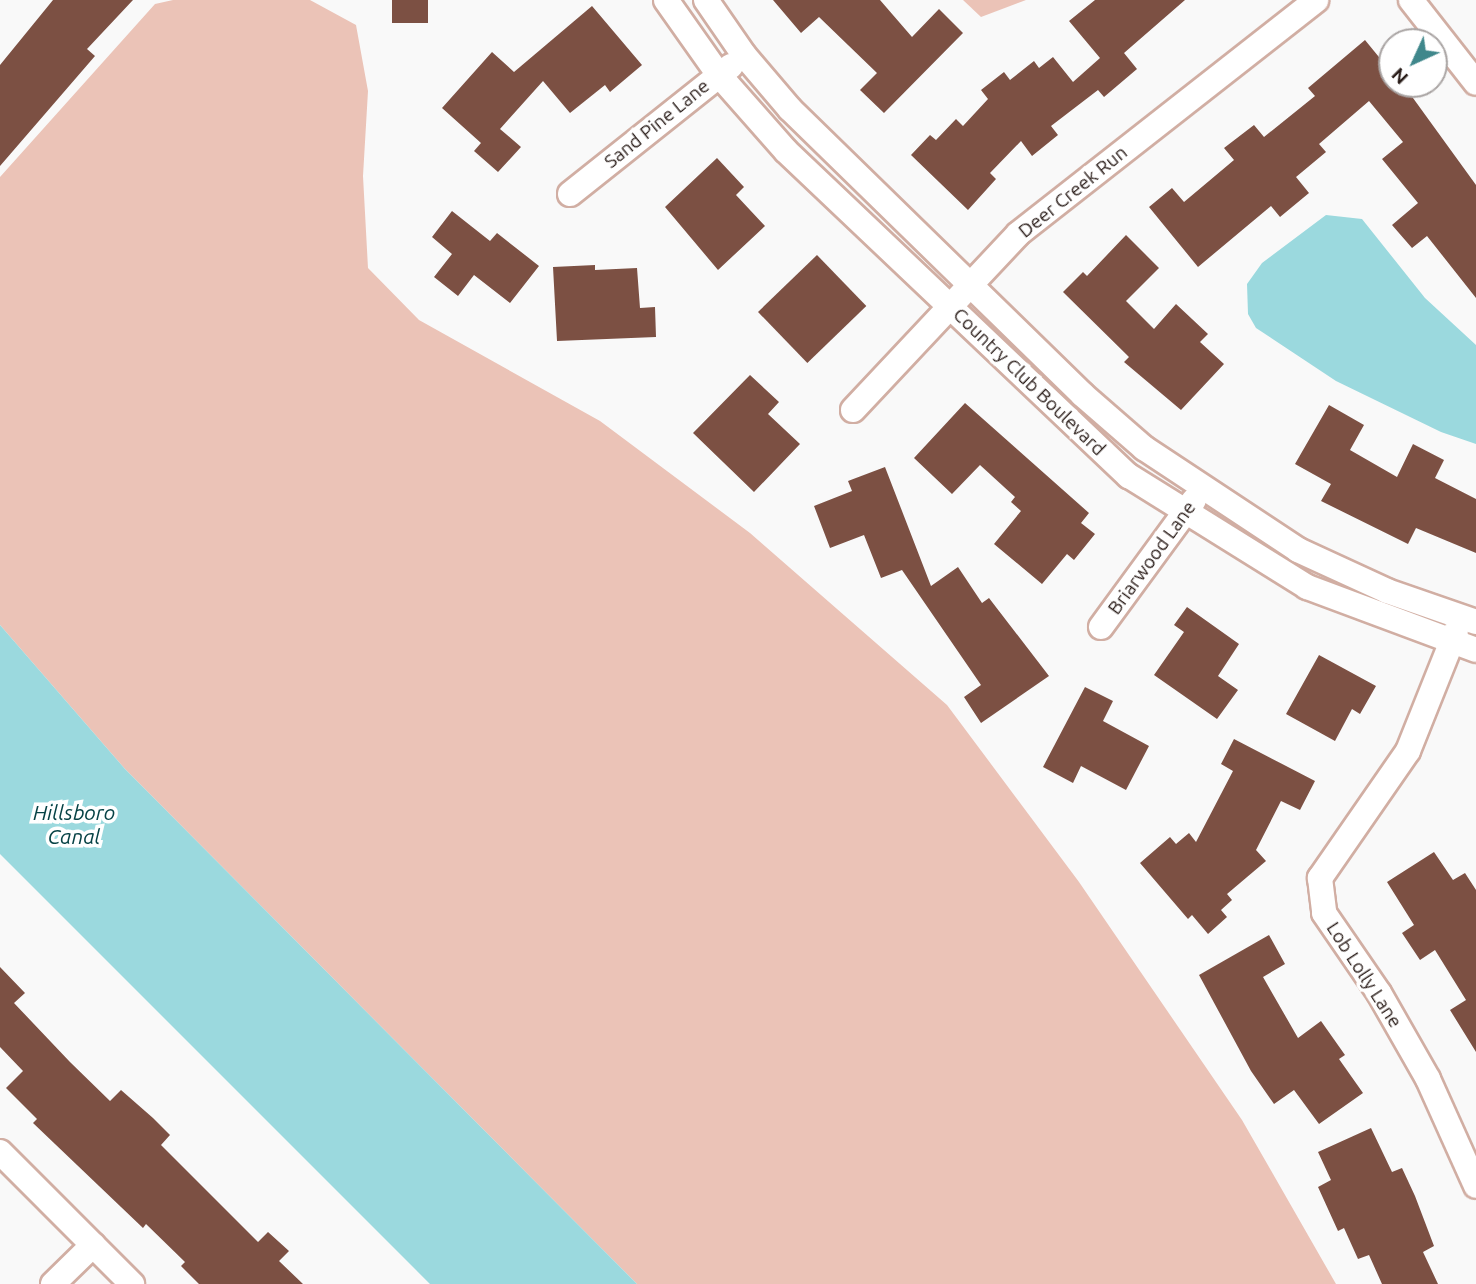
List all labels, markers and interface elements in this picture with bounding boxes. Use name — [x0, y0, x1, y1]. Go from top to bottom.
north arrow — [1378, 28, 1448, 98]
text: N — [1387, 64, 1412, 89]
street label: Sand Pine Lane — [600, 75, 714, 173]
street label: Deer Creek Run — [1014, 141, 1132, 243]
street label: Country Club Boulevard — [948, 303, 1110, 461]
street label: Briarwood Lane — [1103, 497, 1201, 619]
water label: Hillsboro Canal — [33, 799, 115, 849]
street label: Lob Lolly Lane — [1321, 918, 1407, 1032]

